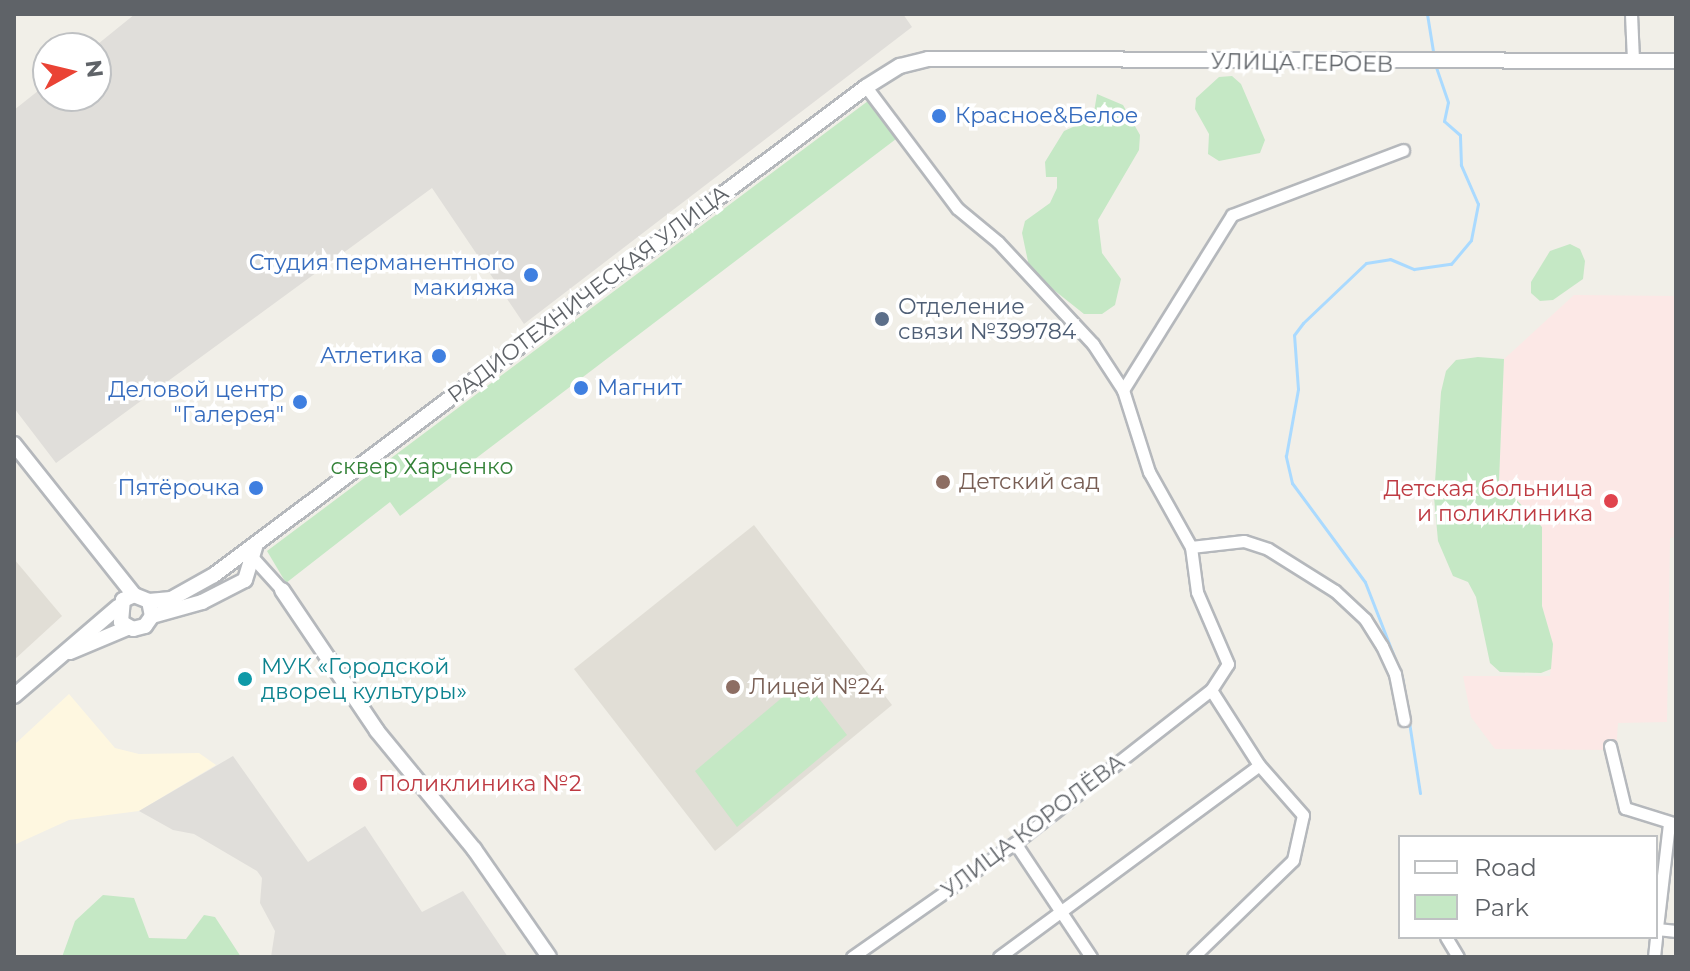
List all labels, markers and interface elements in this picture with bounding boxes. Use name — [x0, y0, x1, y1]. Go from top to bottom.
north arrow — [32, 32, 112, 112]
street label: УЛИЦА ГЕРОЕВ — [1210, 48, 1394, 78]
text: N — [80, 58, 109, 80]
place label: Красное&Белое — [955, 103, 1138, 129]
marker: Красное&Белое — [930, 107, 948, 125]
street label: РАДИОТЕХНИЧЕСКАЯ УЛИЦА — [442, 180, 734, 408]
place label: Студия перманентного макияжа — [249, 249, 515, 300]
marker: Студия перманентного макияжа — [522, 266, 540, 284]
place label: Отделение связи №399784 — [898, 293, 1076, 344]
marker: Отделение связи №399784 — [873, 310, 891, 328]
place label: Атлетика — [320, 343, 423, 369]
marker: Атлетика — [430, 347, 448, 365]
place label: Магнит — [597, 375, 682, 401]
place label: Деловой центр "Галерея" — [108, 376, 284, 428]
marker: Магнит — [572, 379, 590, 397]
marker: Деловой центр "Галерея" — [291, 393, 309, 411]
park label: сквер Харченко — [331, 454, 513, 480]
place label: Детский сад — [959, 469, 1100, 495]
marker: Детский сад — [934, 473, 952, 491]
place label: Пятёрочка — [117, 475, 240, 501]
place label: Детская больница и поликлиника — [1383, 475, 1593, 526]
marker: Пятёрочка — [247, 479, 265, 497]
marker: Детская больница и поликлиника — [1600, 490, 1622, 512]
place label: МУК «Городской дворец культуры» — [261, 653, 467, 704]
marker: МУК «Городской дворец культуры» — [236, 670, 254, 688]
place label: Лицей №24 — [749, 674, 884, 700]
marker: Лицей №24 — [724, 678, 742, 696]
street label: УЛИЦА КОРОЛЁВА — [936, 749, 1130, 903]
place label: Поликлиника №2 — [378, 771, 581, 797]
marker: Поликлиника №2 — [349, 773, 371, 795]
legend — [1398, 835, 1658, 939]
text: Road — [1474, 853, 1537, 882]
text: Park — [1474, 893, 1529, 922]

